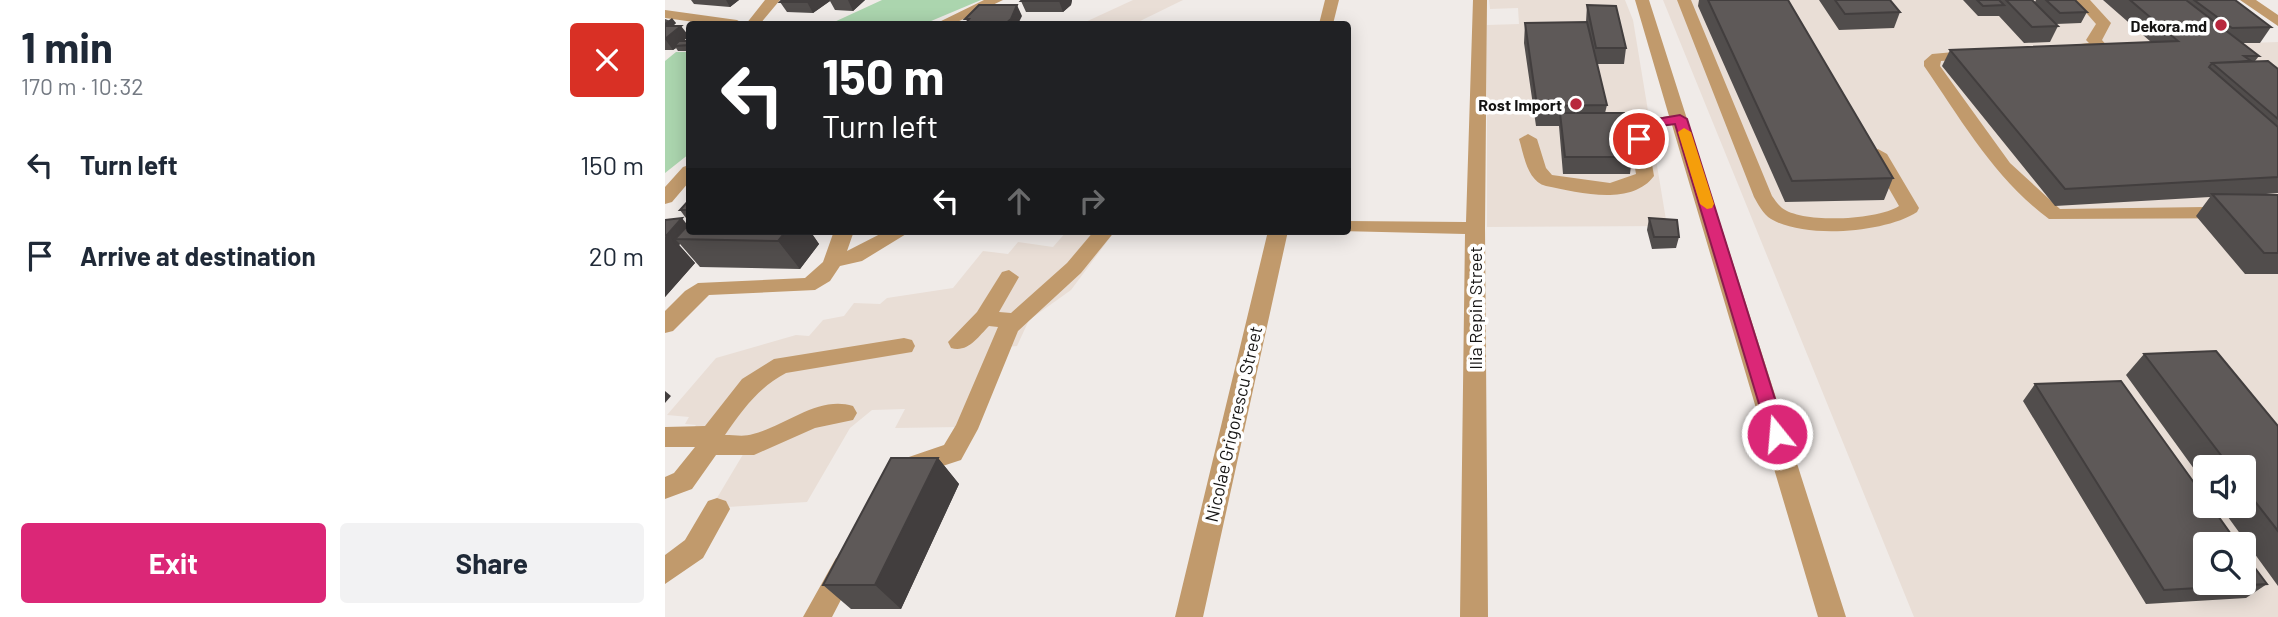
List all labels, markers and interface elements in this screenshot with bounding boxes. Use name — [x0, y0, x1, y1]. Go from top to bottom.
place label: Dekora.md — [2131, 16, 2207, 35]
marker: Dekora.md — [2213, 17, 2229, 33]
text: 1 min — [21, 21, 113, 71]
button: close — [570, 23, 644, 97]
text: 150 m — [822, 46, 944, 105]
icon: left — [707, 49, 798, 140]
text: 170 m · 10:32 — [21, 72, 144, 100]
place label: Rost Import — [1478, 95, 1562, 114]
marker: Rost Import — [1568, 96, 1584, 112]
text: Turn left — [822, 106, 939, 144]
pin — [1609, 109, 1669, 169]
icon: arrive — [1620, 120, 1658, 158]
icon: left — [21, 146, 59, 184]
text: Turn left — [80, 149, 178, 180]
text: 150 m — [580, 149, 644, 180]
icon: left — [927, 182, 965, 220]
icon: ahead — [1000, 182, 1038, 220]
icon: right — [1073, 182, 1111, 220]
icon: arrive — [21, 237, 59, 275]
text: Arrive at destination — [80, 240, 316, 271]
text: 20 m — [589, 240, 644, 271]
street label: Ilia Repin Street — [1464, 246, 1486, 370]
street label: Nicolae Grigorescu Street — [1200, 324, 1266, 524]
position arrow — [1740, 397, 1814, 471]
map controls — [2193, 455, 2256, 595]
button: sound — [2193, 455, 2256, 518]
button: Exit — [21, 523, 326, 603]
button: Share — [340, 523, 644, 603]
button: search — [2193, 532, 2256, 595]

